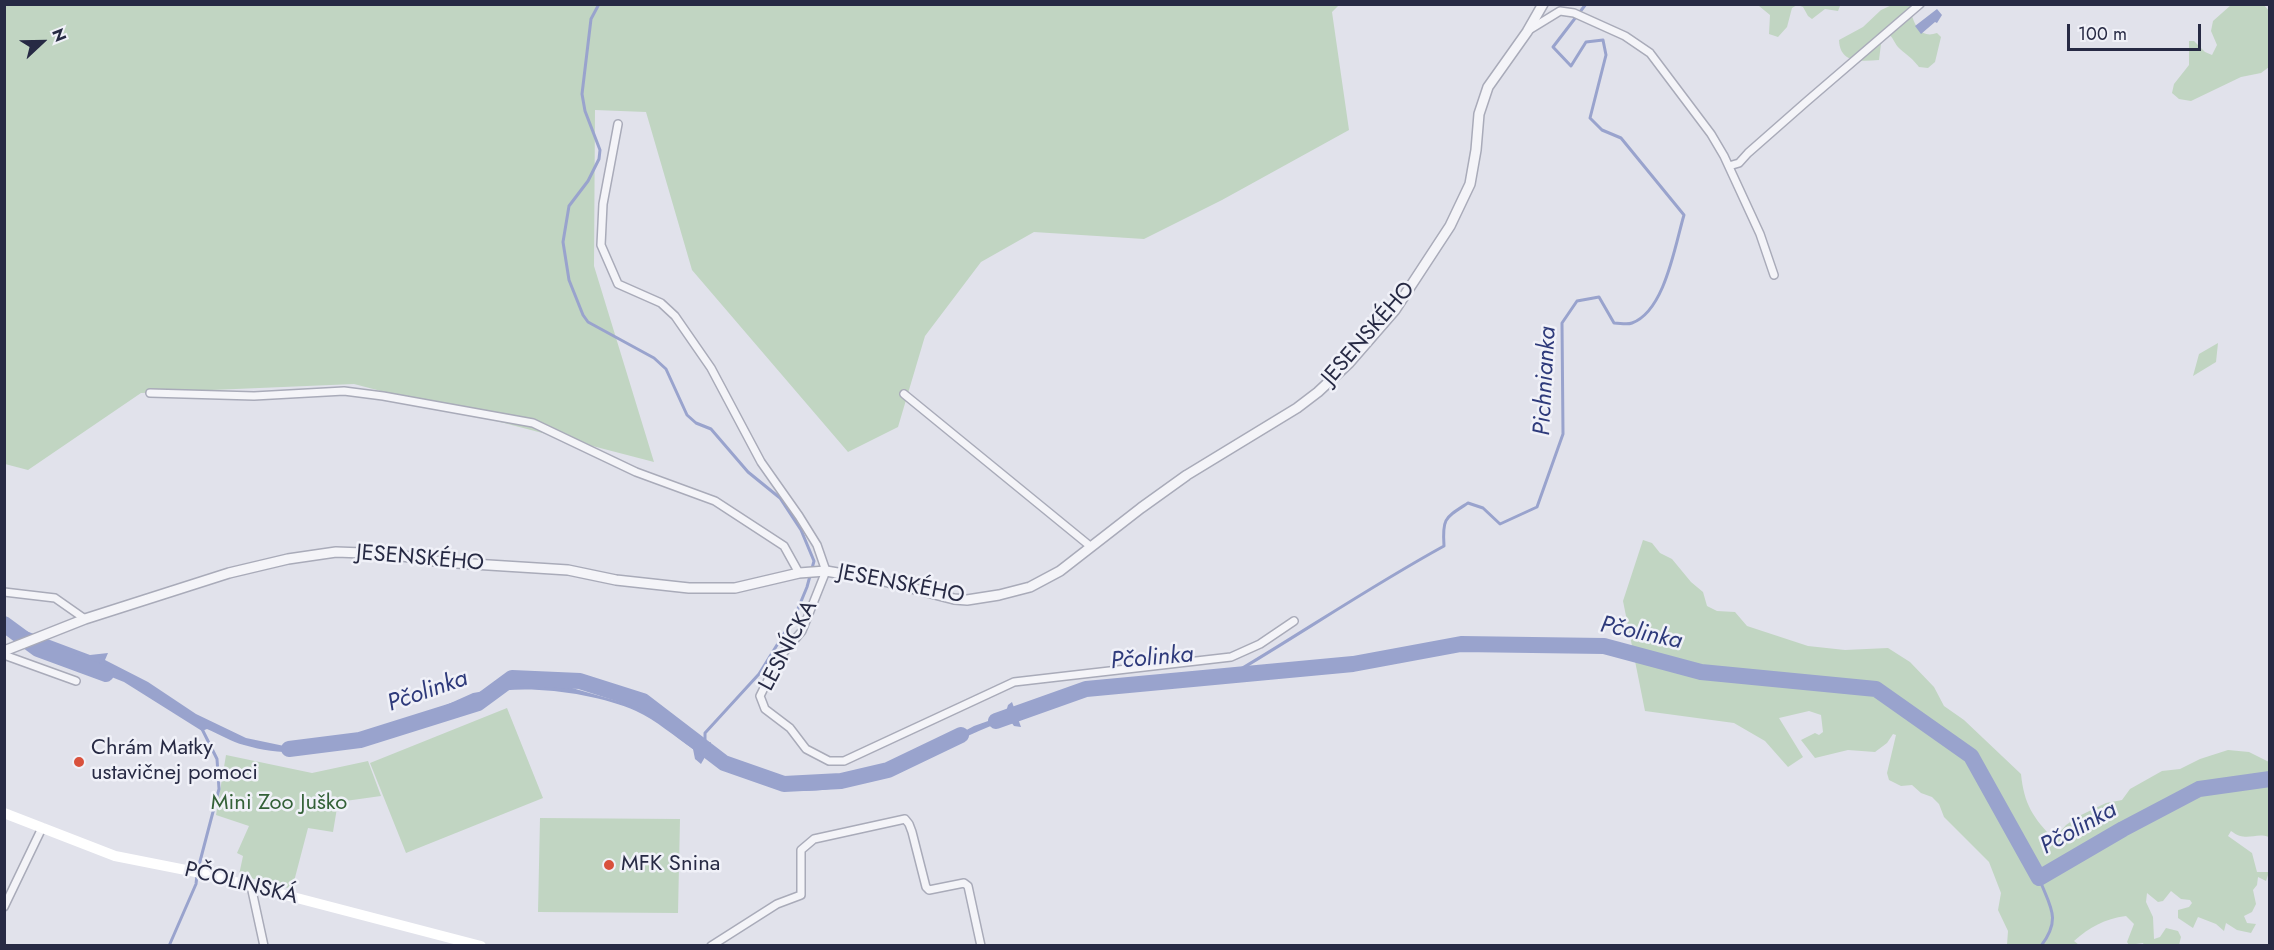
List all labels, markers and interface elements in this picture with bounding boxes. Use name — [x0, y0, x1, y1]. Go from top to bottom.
north arrow — [12, 12, 72, 72]
scale bar — [2070, 12, 2204, 50]
text: 100 m — [2078, 21, 2127, 47]
text: N — [46, 25, 72, 45]
street label: JESENSKÉHO — [1317, 277, 1421, 391]
water label: Pichnianka — [1529, 326, 1563, 436]
street label: JESENSKÉHO — [355, 540, 485, 578]
street label: JESENSKÉHO — [836, 560, 966, 610]
street label: LESNÍCKA — [754, 596, 824, 696]
water label: Pčolinka — [1597, 611, 1685, 657]
water label: Pčolinka — [1109, 641, 1195, 677]
water label: Pčolinka — [384, 665, 472, 719]
place label: Chrám Matky ustavičnej pomoci — [91, 736, 258, 788]
marker: Chrám Matky ustavičnej pomoci — [72, 755, 86, 769]
park label: Mini Zoo Juško — [211, 791, 347, 817]
water label: Pčolinka — [2036, 796, 2122, 862]
place label: MFK Snina — [621, 852, 720, 878]
street label: PČOLINSKÁ — [182, 857, 300, 911]
marker: MFK Snina — [602, 858, 616, 872]

